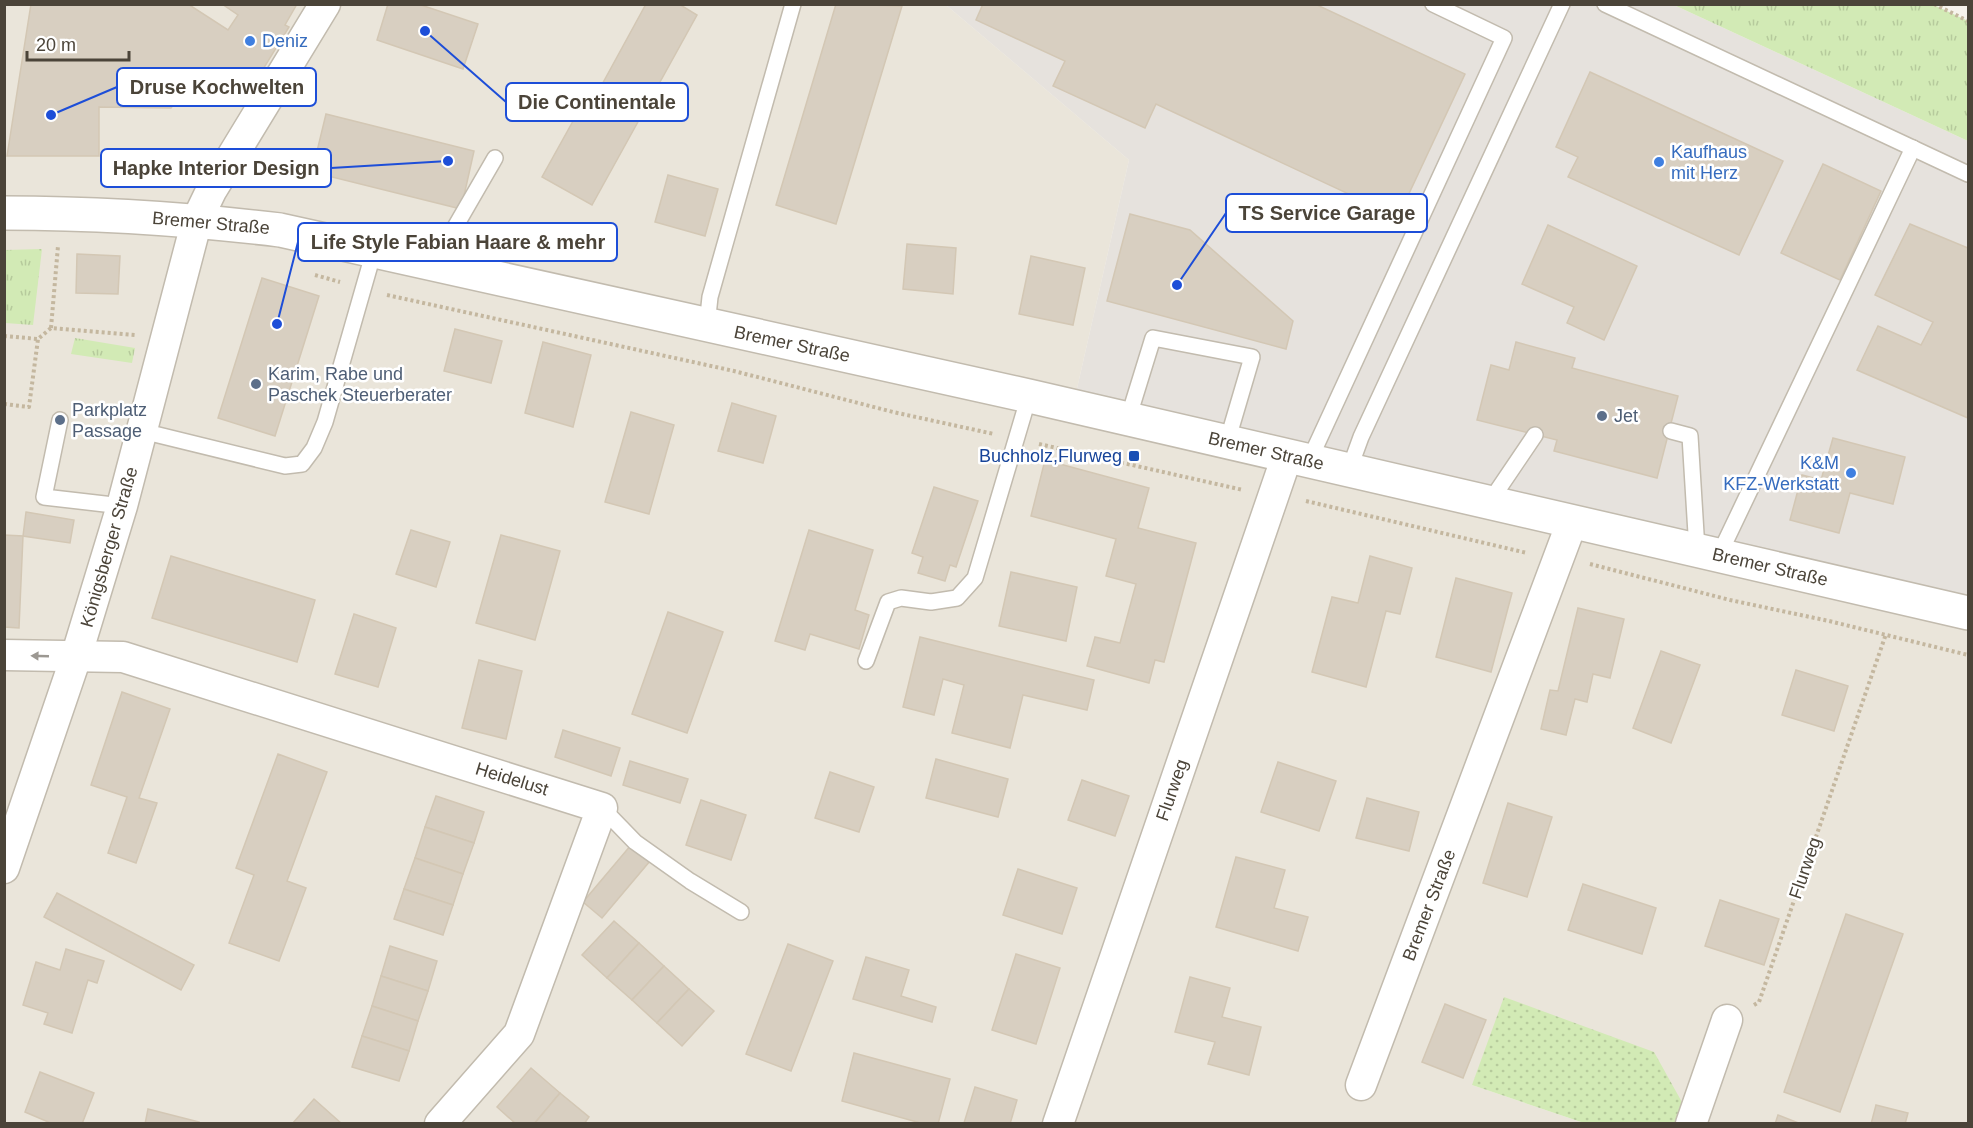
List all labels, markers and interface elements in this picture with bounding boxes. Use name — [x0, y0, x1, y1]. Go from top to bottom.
scale bar — [27, 24, 129, 62]
place label: Deniz — [262, 31, 308, 51]
marker: Deniz — [243, 34, 257, 48]
text: 20 m — [36, 35, 76, 55]
callout: Druse Kochwelten — [117, 68, 316, 106]
text: Druse Kochwelten — [130, 76, 304, 98]
callout: Die Continentale — [506, 83, 688, 121]
text: Die Continentale — [518, 91, 676, 113]
place label: Kaufhaus mit Herz — [1671, 142, 1747, 183]
callout: Hapke Interior Design — [101, 149, 331, 187]
marker: Kaufhaus mit Herz — [1652, 155, 1666, 169]
text: Hapke Interior Design — [113, 157, 319, 179]
callout: TS Service Garage — [1226, 194, 1427, 232]
text: TS Service Garage — [1239, 202, 1415, 224]
street label: Bremer Straße — [151, 208, 271, 238]
callout: Life Style Fabian Haare & mehr — [298, 223, 617, 261]
text: Life Style Fabian Haare & mehr — [311, 231, 605, 253]
street label: Bremer Straße — [732, 322, 852, 366]
place label: Karim, Rabe und Paschek Steuerberater — [268, 364, 452, 405]
marker: Karim, Rabe und Paschek Steuerberater — [249, 377, 263, 391]
place label: Parkplatz Passage — [72, 400, 147, 441]
place label: Jet — [1614, 406, 1638, 426]
marker: Jet — [1595, 409, 1609, 423]
marker: Parkplatz Passage — [53, 413, 67, 427]
street label: Bremer Straße — [1206, 428, 1326, 474]
place label: Buchholz,Flurweg — [979, 446, 1122, 466]
marker: Buchholz,Flurweg — [1127, 449, 1141, 463]
place label: K&M KFZ-Werkstatt — [1723, 453, 1839, 494]
street label: Königsberger Straße — [76, 464, 142, 630]
marker: K&M KFZ-Werkstatt — [1844, 466, 1858, 480]
street label: Bremer Straße — [1710, 544, 1830, 590]
one-way arrow — [31, 651, 50, 660]
street label: Flurweg — [1152, 756, 1192, 824]
street label: Heidelust — [473, 758, 551, 800]
street label: Flurweg — [1785, 834, 1825, 902]
street label: Bremer Straße — [1399, 846, 1459, 964]

